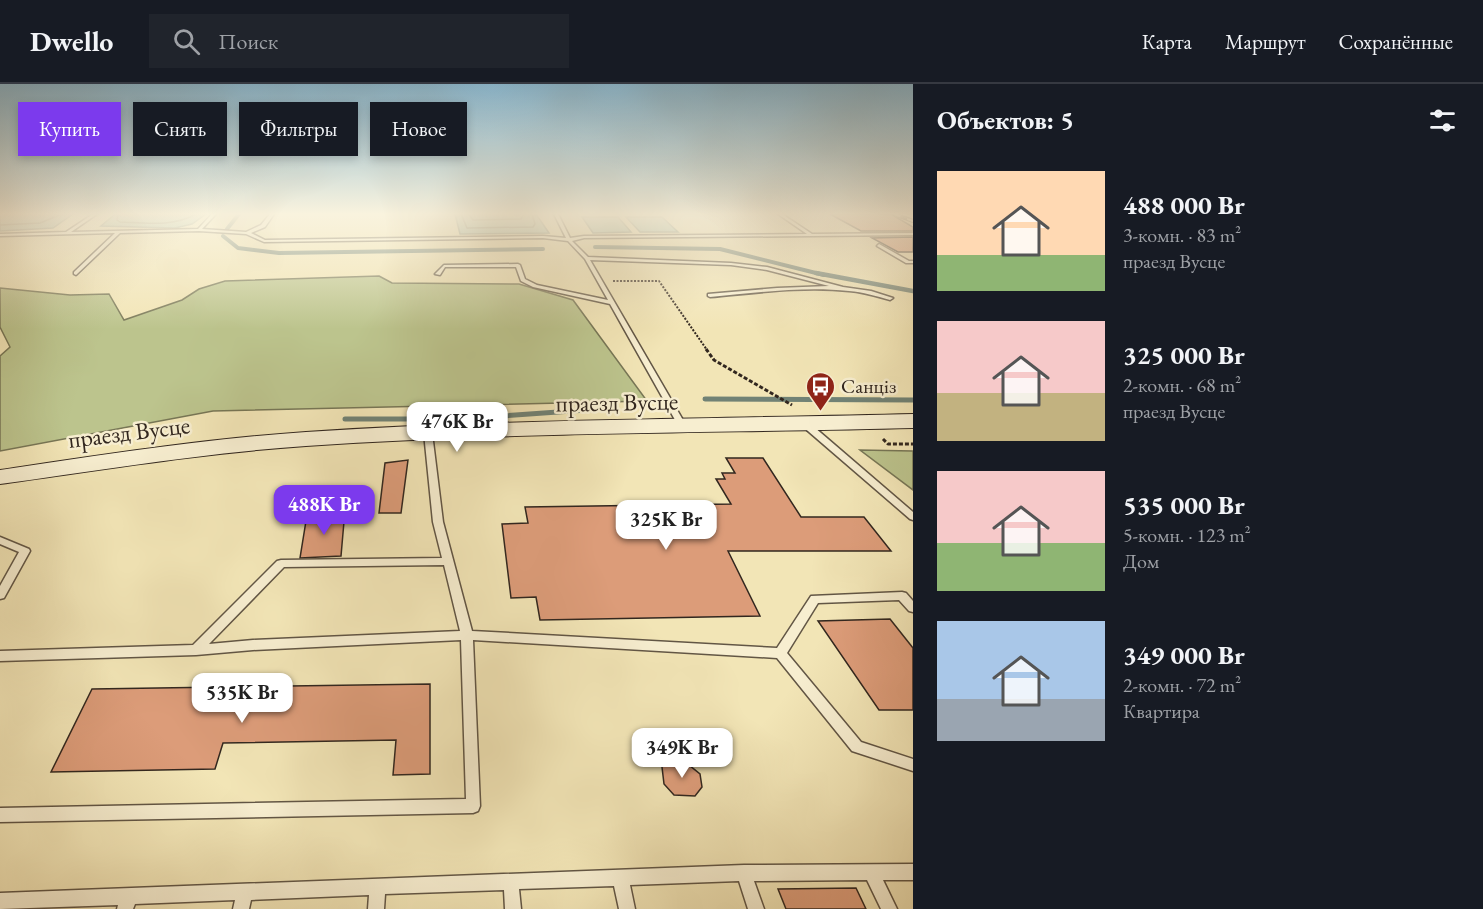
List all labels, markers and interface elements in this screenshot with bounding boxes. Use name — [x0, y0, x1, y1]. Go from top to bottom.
search box — [149, 14, 569, 68]
text: Dwello — [30, 23, 113, 59]
icon: search — [170, 25, 203, 58]
text: Поиск — [218, 27, 278, 56]
text: Карта — [1142, 28, 1192, 55]
text: Маршрут — [1225, 28, 1306, 55]
text: Сохранённые — [1339, 28, 1453, 55]
chip: Купить — [18, 102, 121, 156]
chip: Снять — [133, 102, 227, 156]
chip: Фильтры — [239, 102, 358, 156]
chip: Новое — [370, 102, 467, 156]
text: Объектов: 5 — [937, 103, 1074, 137]
icon: filters — [1426, 104, 1459, 137]
text: 488 000 Br — [1123, 188, 1245, 222]
icon: home — [985, 195, 1057, 267]
text: 3-комн. · 83 m² — [1123, 222, 1241, 248]
text: праезд Вусце — [1123, 248, 1225, 274]
text: 325 000 Br — [1123, 338, 1245, 372]
icon: home — [985, 345, 1057, 417]
bus stop icon: Санціз — [804, 370, 836, 412]
text: 2-комн. · 68 m² — [1123, 372, 1241, 398]
place label: Санціз — [841, 373, 897, 399]
street label: праезд Вусце — [555, 385, 679, 419]
text: праезд Вусце — [1123, 398, 1225, 424]
pin: 476K Br — [402, 402, 512, 453]
text: 476K Br — [421, 408, 493, 434]
street label: праезд Вусце — [66, 409, 192, 455]
pin: 488K Br — [269, 485, 379, 536]
text: 535 000 Br — [1123, 488, 1245, 522]
text: 488K Br — [288, 491, 360, 517]
icon: home — [985, 495, 1057, 567]
pin: 325K Br — [611, 500, 721, 551]
text: 325K Br — [630, 506, 702, 532]
text: 5-комн. · 123 m² — [1123, 522, 1251, 548]
text: Дом — [1123, 548, 1159, 574]
text: 349 000 Br — [1123, 638, 1245, 672]
icon: home — [985, 645, 1057, 717]
text: 2-комн. · 72 m² — [1123, 672, 1241, 698]
pin: 535K Br — [187, 673, 297, 724]
text: 535K Br — [206, 679, 278, 705]
text: Квартира — [1123, 698, 1200, 724]
pin: 349K Br — [627, 728, 737, 779]
text: 349K Br — [646, 734, 718, 760]

